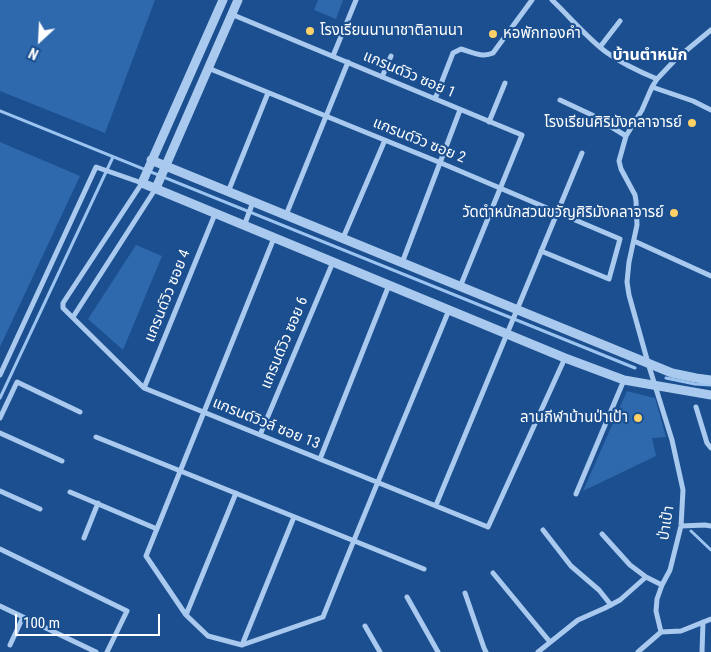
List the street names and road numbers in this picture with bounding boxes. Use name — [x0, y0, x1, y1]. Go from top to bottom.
street label: แกรนด์วิว ซอย 1 — [360, 48, 458, 102]
street label: แกรนด์วิว ซอย 2 — [370, 114, 468, 168]
street label: แกรนด์วิว ซอย 4 — [141, 247, 195, 345]
street label: แกรนด์วิว ซอย 6 — [258, 294, 312, 392]
street label: แกรนด์วิวล์ ซอย 13 — [210, 394, 322, 454]
street label: ป่าเป้า — [655, 505, 679, 541]

